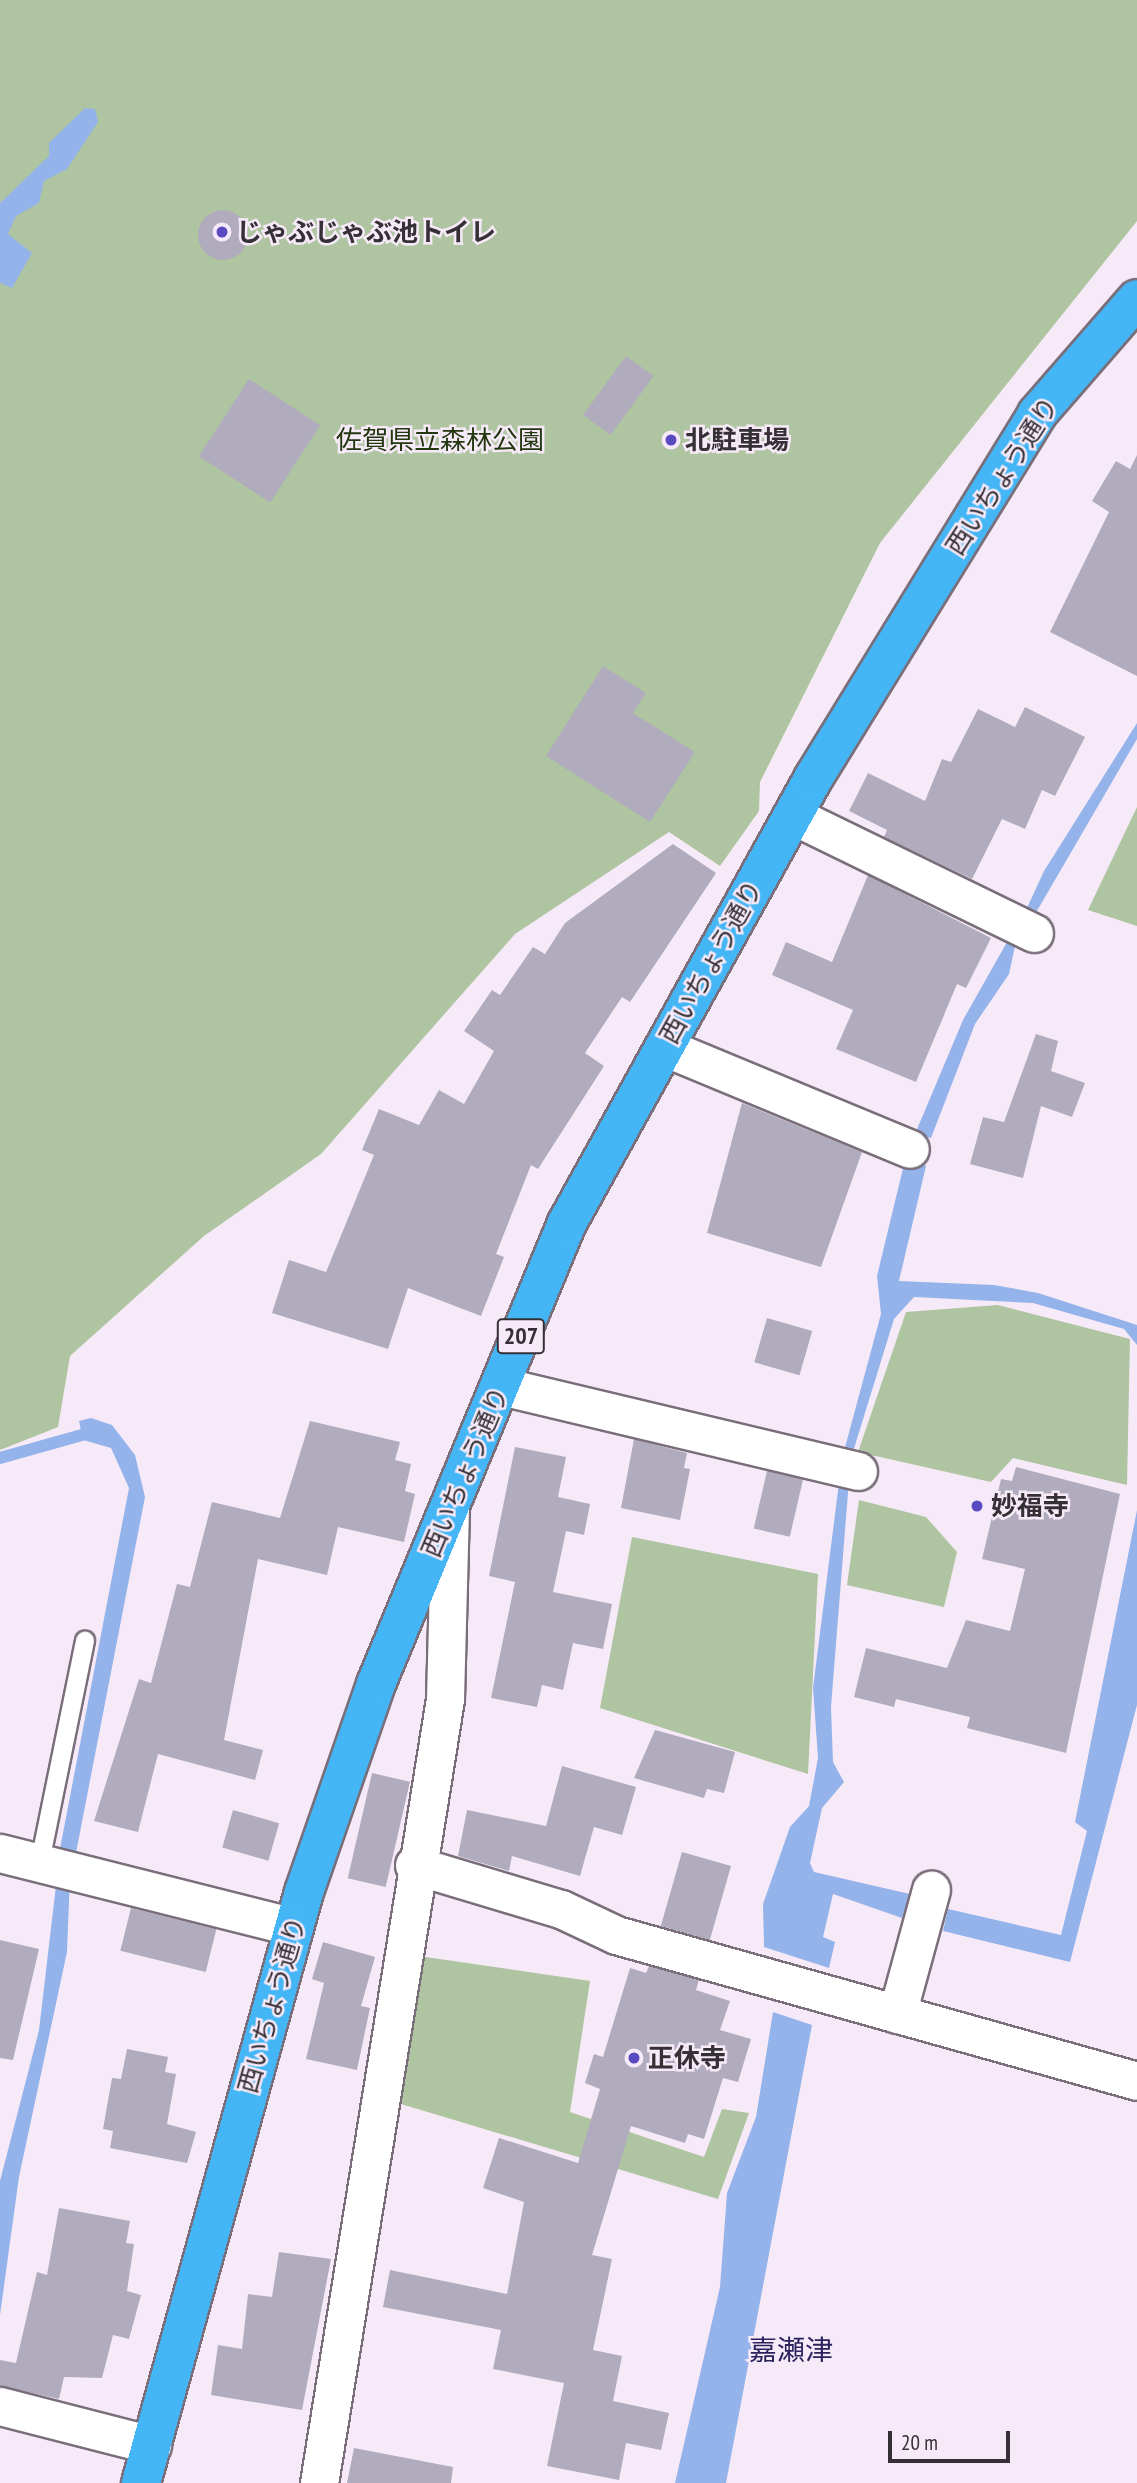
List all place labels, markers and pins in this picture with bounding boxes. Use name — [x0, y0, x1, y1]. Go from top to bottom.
place label: じゃぶじゃぶ池トイレ — [236, 216, 496, 248]
marker: じゃぶじゃぶ池トイレ — [214, 224, 230, 240]
place label: 北駐車場 — [685, 424, 789, 456]
marker: 北駐車場 — [663, 432, 679, 448]
place label: 妙福寺 — [991, 1490, 1069, 1522]
marker: 妙福寺 — [969, 1498, 985, 1514]
place label: 正休寺 — [648, 2042, 726, 2074]
marker: 正休寺 — [626, 2050, 642, 2066]

